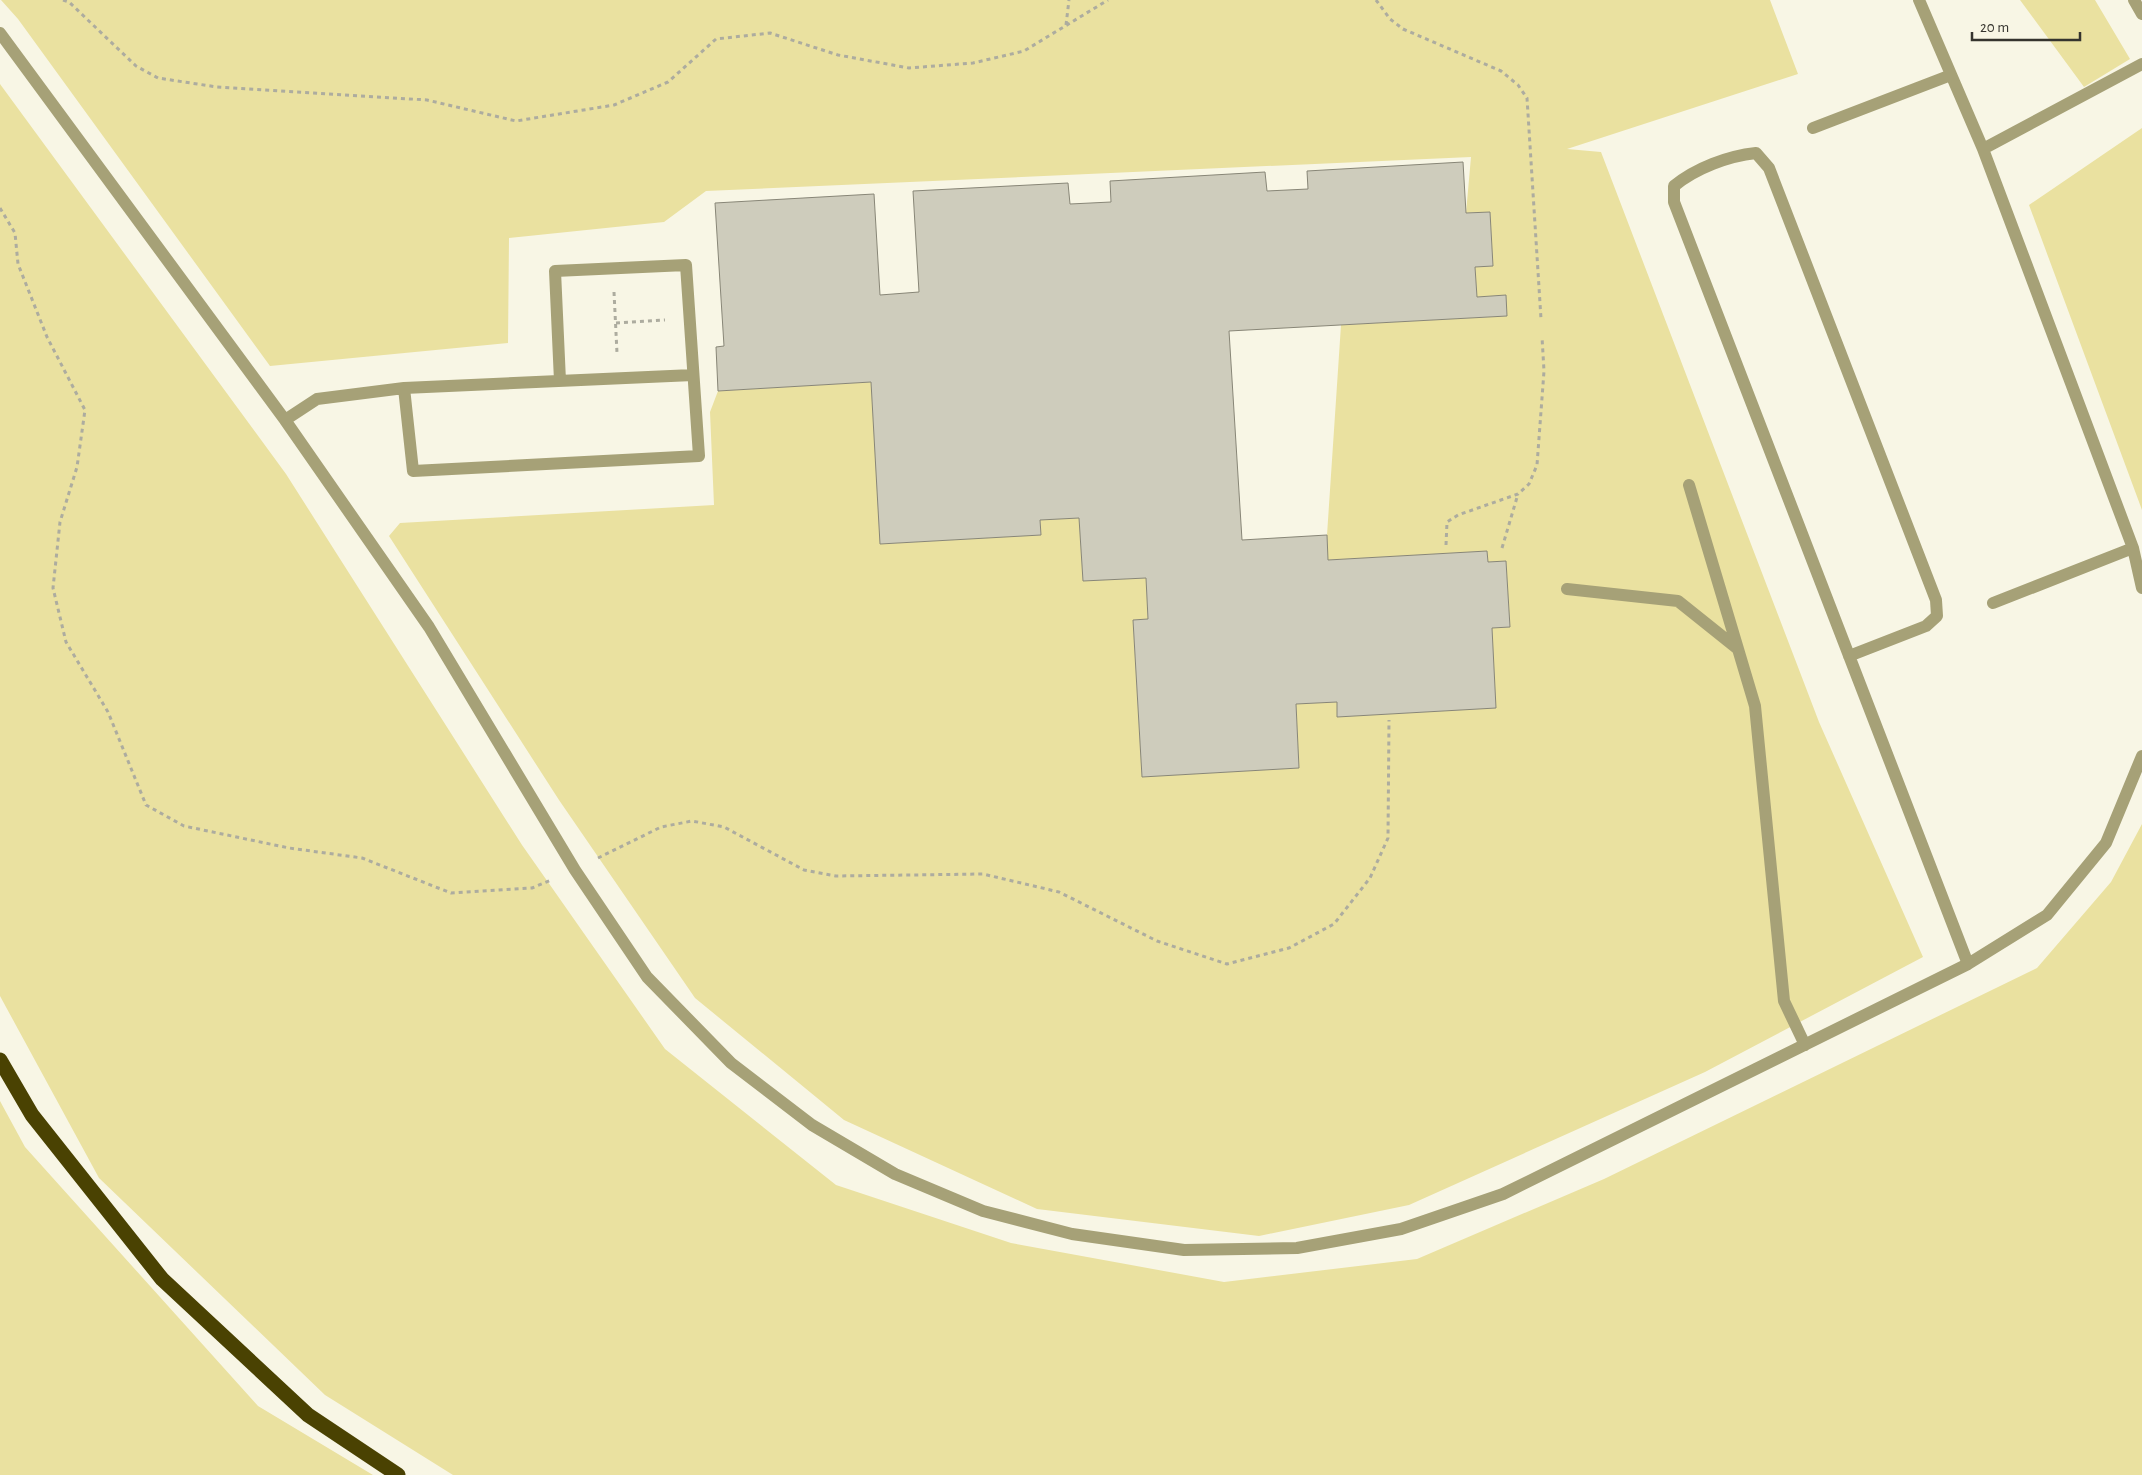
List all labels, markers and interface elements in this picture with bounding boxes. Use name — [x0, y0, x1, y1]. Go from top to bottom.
scale bar — [1972, 10, 2080, 42]
text: 20 m — [1980, 20, 2009, 35]

